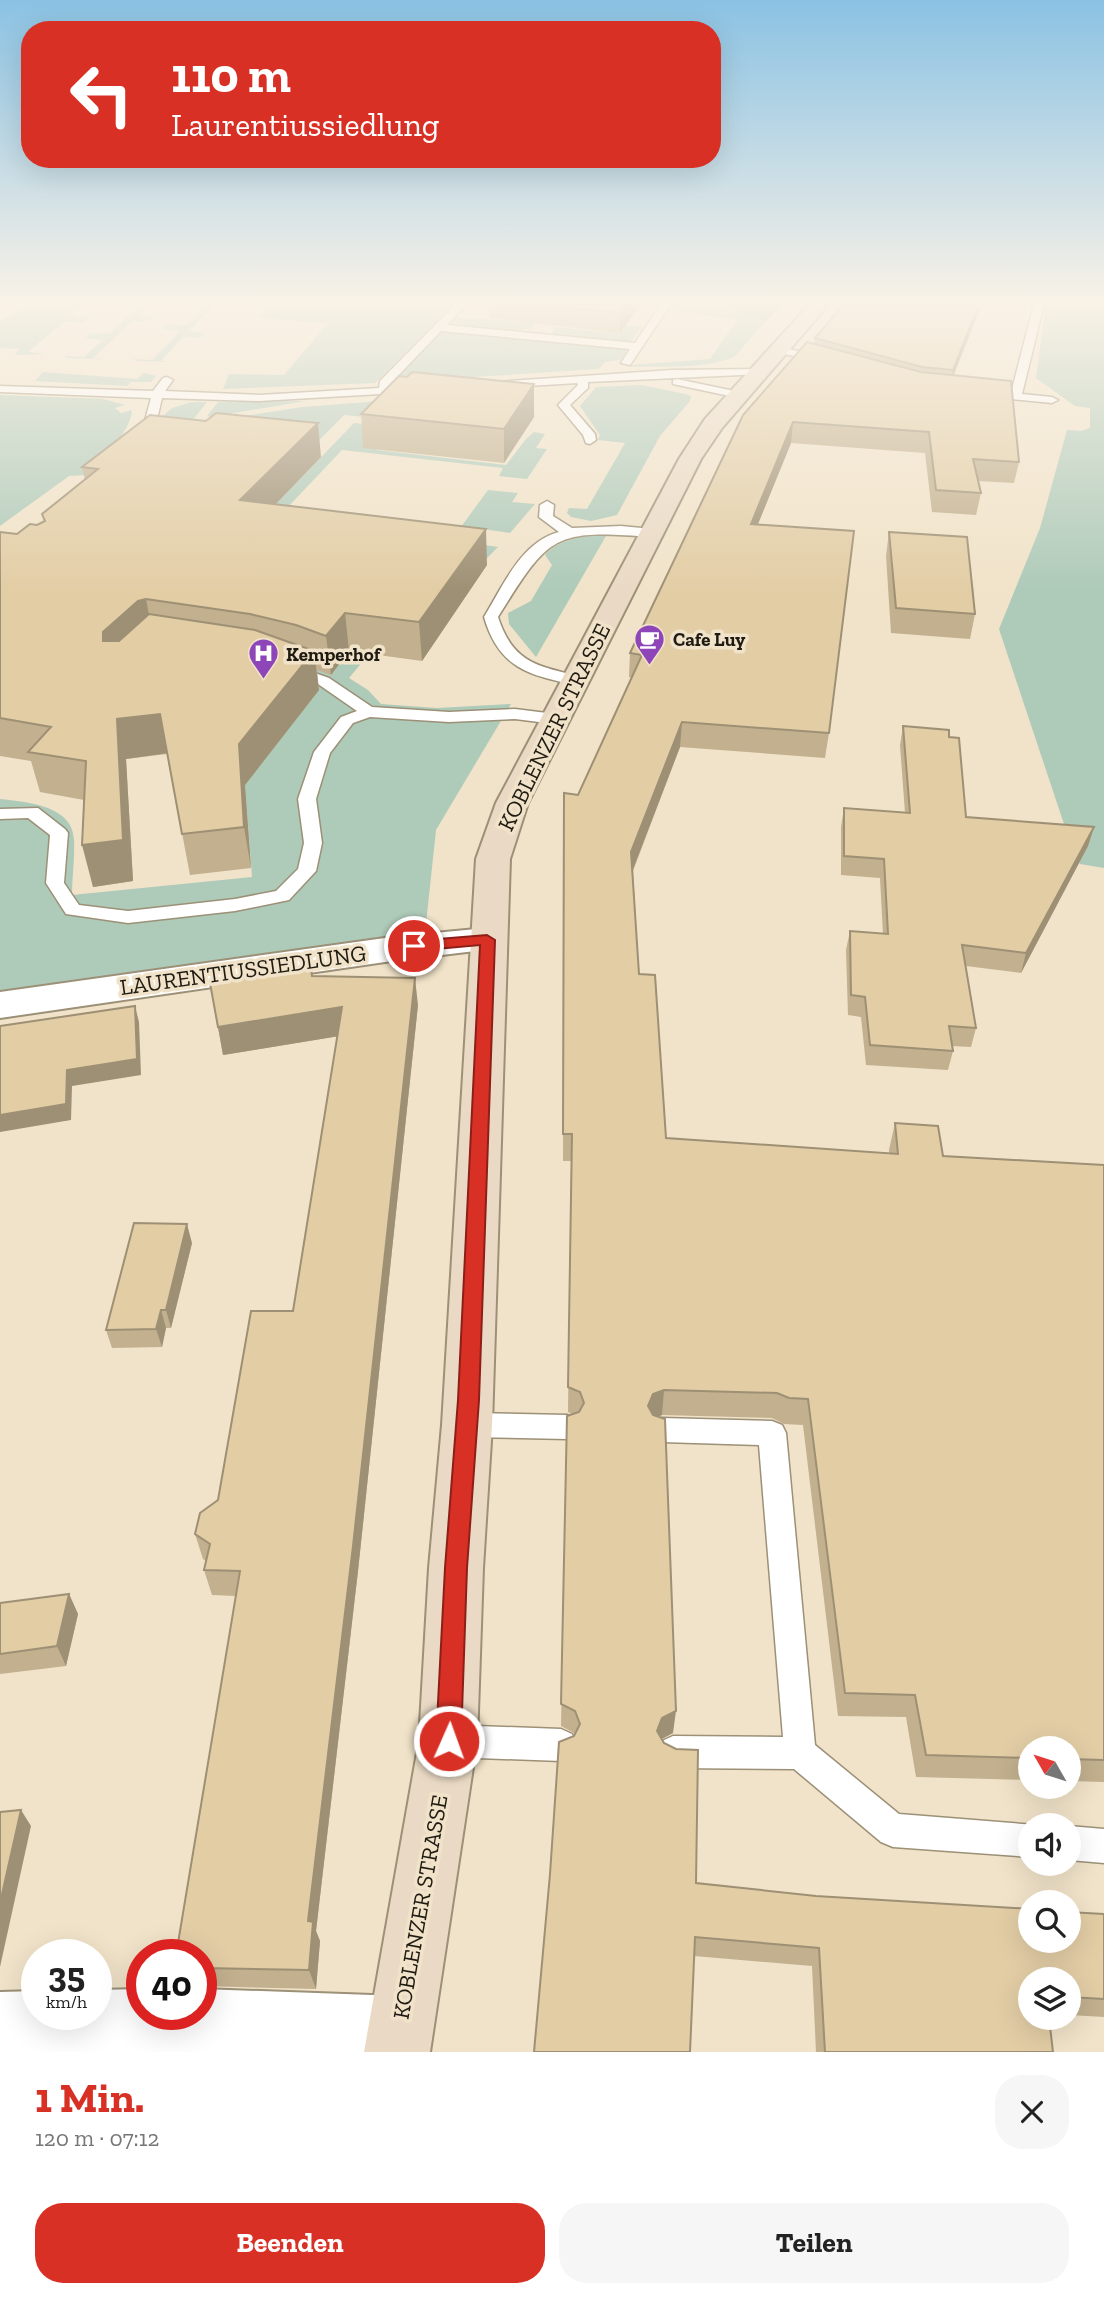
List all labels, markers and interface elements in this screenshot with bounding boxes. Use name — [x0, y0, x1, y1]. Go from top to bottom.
text: 110 m — [171, 46, 291, 105]
icon: left — [56, 49, 147, 140]
text: Laurentiussiedlung — [171, 106, 439, 144]
street label: KOBLENZER STRASSE — [492, 619, 616, 835]
cafe icon: Cafe Luy — [633, 622, 667, 666]
place label: Cafe Luy — [673, 628, 745, 651]
hospital icon: Kemperhof — [246, 637, 280, 681]
place label: Kemperhof — [286, 643, 383, 666]
pin — [384, 916, 444, 976]
icon: arrive — [395, 927, 433, 965]
street label: LAURENTIUSSIEDLUNG — [118, 939, 368, 1001]
position arrow — [412, 1704, 486, 1778]
north arrow — [1018, 1736, 1082, 1799]
map controls — [1018, 1736, 1081, 2030]
street label: KOBLENZER STRASSE — [386, 1793, 454, 2021]
button: sound — [1018, 1813, 1081, 1876]
button: search — [1018, 1890, 1081, 1953]
speed limit sign: 40 — [126, 1939, 217, 2030]
text: 35 — [48, 1954, 85, 1996]
button: layers — [1018, 1967, 1081, 2030]
text: km/h — [46, 1991, 87, 2013]
text: 1 Min. — [35, 2072, 144, 2123]
button: close — [995, 2075, 1069, 2149]
text: 120 m · 07:12 — [35, 2124, 159, 2152]
button: Beenden — [35, 2203, 545, 2283]
button: Teilen — [559, 2203, 1069, 2283]

